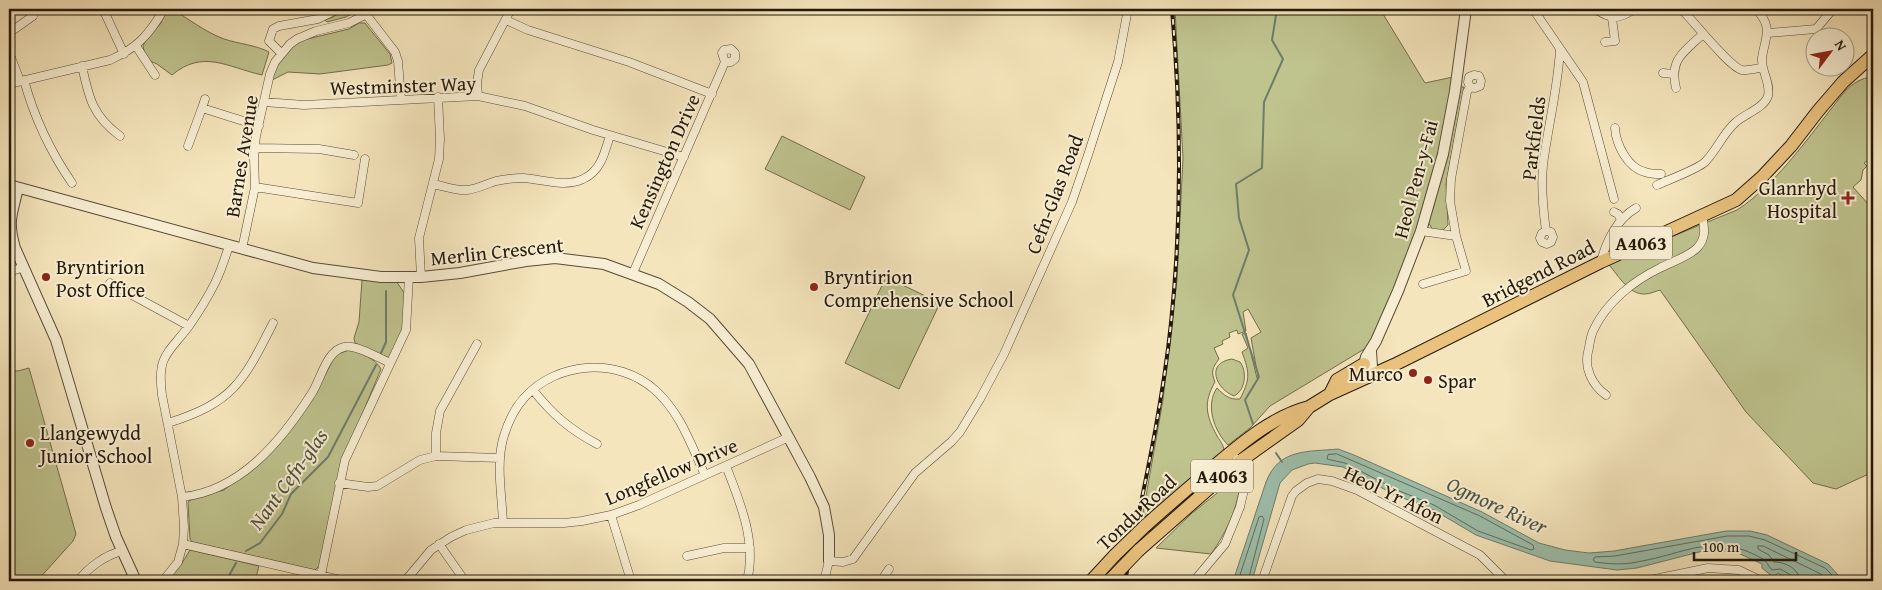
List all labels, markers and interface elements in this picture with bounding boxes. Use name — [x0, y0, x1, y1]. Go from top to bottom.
north arrow — [1804, 28, 1854, 78]
text: N — [1830, 36, 1852, 55]
street label: Westminster Way — [329, 68, 477, 102]
street label: Kensington Drive — [621, 89, 707, 233]
street label: Barnes Avenue — [217, 93, 265, 219]
street label: Parkfields — [1513, 94, 1553, 182]
street label: Heol Pen-y-Fai — [1385, 116, 1445, 242]
street label: Cefn-Glas Road — [1018, 130, 1090, 258]
place label: Glanrhyd Hospital — [1759, 173, 1837, 225]
marker: Glanrhyd Hospital — [1841, 191, 1855, 205]
road number: A4063 — [1610, 227, 1672, 260]
street label: Merlin Crescent — [429, 230, 565, 272]
street label: Bridgend Road — [1476, 232, 1600, 314]
place label: Bryntirion Post Office — [56, 252, 145, 304]
place label: Bryntirion Comprehensive School — [824, 262, 1014, 314]
marker: Bryntirion Post Office — [40, 271, 52, 283]
marker: Bryntirion Comprehensive School — [808, 281, 820, 293]
place label: Murco — [1349, 359, 1403, 388]
place label: Spar — [1438, 366, 1476, 395]
marker: Murco — [1407, 367, 1419, 379]
marker: Spar — [1422, 374, 1434, 386]
place label: Llangewydd Junior School — [37, 418, 153, 470]
water label: Nant Cefn-glas — [240, 422, 335, 537]
street label: Longfellow Drive — [600, 430, 742, 512]
marker: Llangewydd Junior School — [24, 437, 36, 449]
street label: Heol Yr Afon — [1339, 457, 1449, 531]
road number: A4063 — [1191, 460, 1253, 492]
street label: Tondu Road — [1090, 467, 1183, 557]
water label: Ogmore River — [1442, 468, 1554, 542]
scale bar — [1694, 530, 1797, 562]
text: 100 m — [1702, 536, 1740, 557]

